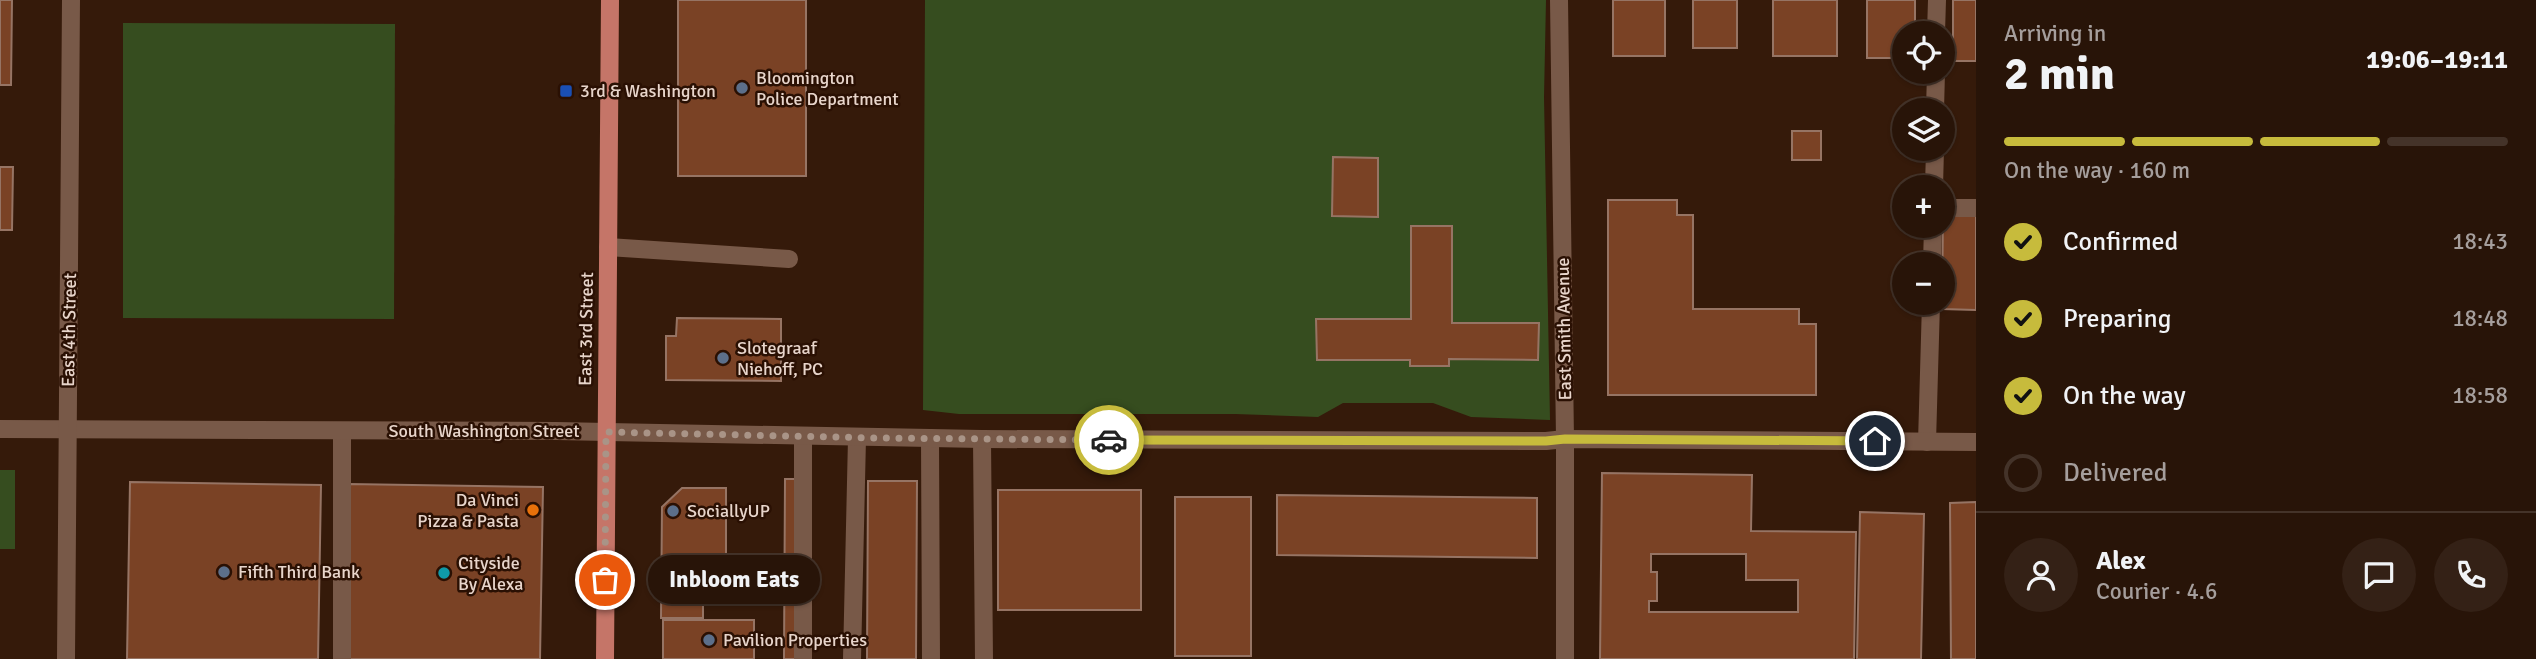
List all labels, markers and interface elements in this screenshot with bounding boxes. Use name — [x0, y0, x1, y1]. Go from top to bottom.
text: Arriving in — [2004, 19, 2106, 48]
map controls — [1892, 21, 1955, 315]
button: locate — [1892, 21, 1955, 84]
text: 19:06–19:11 — [2366, 44, 2508, 76]
text: 2 min — [2004, 46, 2115, 102]
place label: Bloomington Police Department — [756, 67, 899, 110]
place label: 3rd & Washington — [580, 80, 716, 102]
marker: Bloomington Police Department — [734, 80, 750, 96]
marker: 3rd & Washington — [558, 83, 574, 99]
button: layers — [1892, 98, 1955, 161]
text: On the way · 160 m — [2004, 156, 2190, 185]
button: + — [1892, 175, 1955, 238]
icon: check — [2004, 223, 2042, 261]
text: Confirmed — [2063, 226, 2178, 258]
text: 18:43 — [2452, 227, 2508, 256]
button: − — [1892, 252, 1955, 315]
street label: East Smith Avenue — [1552, 257, 1576, 401]
street label: East 3rd Street — [574, 272, 598, 386]
street label: East 4th Street — [57, 273, 81, 387]
icon: check — [2004, 300, 2042, 338]
text: Preparing — [2063, 303, 2171, 335]
text: 18:48 — [2452, 304, 2508, 333]
place label: Slotegraaf Niehoff, PC — [737, 337, 823, 380]
marker: Slotegraaf Niehoff, PC — [715, 350, 731, 366]
icon: check — [2004, 377, 2042, 415]
text: On the way — [2063, 380, 2186, 412]
text: 18:58 — [2452, 381, 2508, 410]
courier — [1074, 405, 1144, 475]
pin — [1845, 411, 1905, 471]
street label: South Washington Street — [388, 420, 580, 442]
icon: car — [1090, 421, 1128, 459]
icon: home — [1856, 422, 1894, 460]
text: Delivered — [2063, 457, 2168, 489]
place label: Da Vinci Pizza & Pasta — [417, 489, 519, 532]
place label: SociallyUP — [687, 500, 770, 522]
marker: Da Vinci Pizza & Pasta — [525, 502, 541, 518]
marker: SociallyUP — [665, 503, 681, 519]
button: person — [2004, 538, 2078, 612]
button: chat — [2342, 538, 2416, 612]
button: phone — [2434, 538, 2508, 612]
text: Alex — [2096, 545, 2146, 577]
pin — [575, 550, 635, 610]
place label: Cityside By Alexa — [458, 552, 523, 595]
callout: Inbloom Eats — [647, 556, 818, 604]
place label: Fifth Third Bank — [238, 561, 360, 583]
icon: bag — [586, 561, 624, 599]
marker: Fifth Third Bank — [216, 564, 232, 580]
marker: Cityside By Alexa — [436, 565, 452, 581]
text: Inbloom Eats — [669, 565, 799, 594]
text: Courier · 4.6 — [2096, 577, 2217, 606]
place label: Pavilion Properties — [723, 629, 867, 651]
marker: Pavilion Properties — [701, 632, 717, 648]

